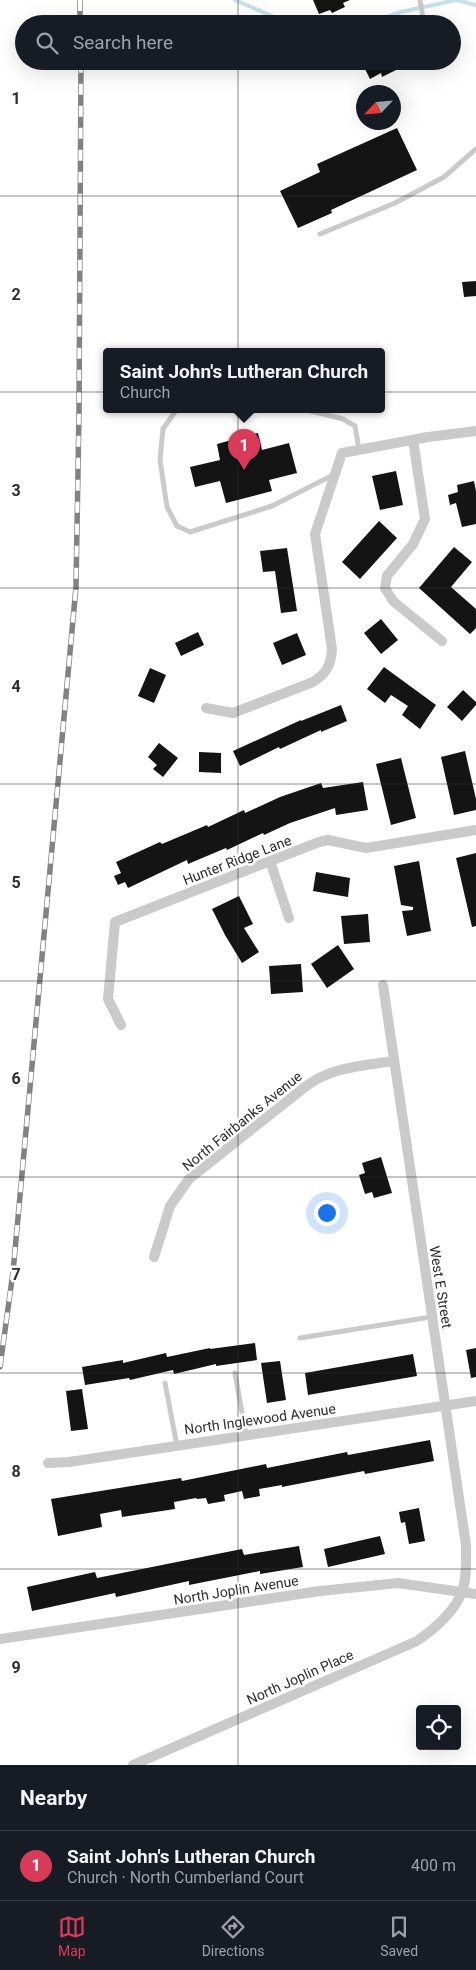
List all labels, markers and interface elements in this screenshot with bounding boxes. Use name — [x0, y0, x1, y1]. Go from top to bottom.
search box — [15, 15, 461, 70]
icon: search — [33, 29, 61, 57]
text: Search here — [73, 31, 173, 54]
north arrow — [356, 85, 401, 130]
text: 1 — [11, 89, 21, 108]
text: 2 — [11, 285, 21, 304]
popup — [103, 348, 385, 413]
text: Saint John's Lutheran Church — [120, 360, 368, 383]
text: Church — [120, 383, 170, 402]
pin: 1 — [228, 429, 260, 470]
text: 3 — [11, 481, 21, 500]
text: 4 — [11, 677, 21, 696]
street label: Hunter Ridge Lane — [181, 832, 293, 888]
text: 5 — [11, 873, 21, 892]
street label: North Fairbanks Avenue — [179, 1068, 305, 1174]
text: 6 — [11, 1069, 21, 1088]
your location — [314, 1200, 340, 1226]
street label: West E Street — [427, 1245, 455, 1330]
text: 7 — [11, 1265, 21, 1284]
street label: North Inglewood Avenue — [183, 1400, 337, 1438]
text: 8 — [11, 1462, 21, 1481]
street label: North Joplin Avenue — [172, 1572, 300, 1608]
street label: North Joplin Place — [244, 1646, 356, 1708]
text: 9 — [11, 1658, 21, 1677]
map controls — [416, 1705, 461, 1750]
button: locate — [416, 1705, 461, 1750]
text: Nearby — [20, 1786, 87, 1810]
text: Saint John's Lutheran Church — [67, 1845, 316, 1868]
text: 1 — [31, 1856, 41, 1875]
text: 400 m — [411, 1856, 456, 1875]
text: Church · North Cumberland Court — [67, 1868, 304, 1887]
tab: Map — [58, 1913, 86, 1959]
tab: Directions — [202, 1913, 265, 1959]
tab: Saved — [380, 1913, 418, 1959]

